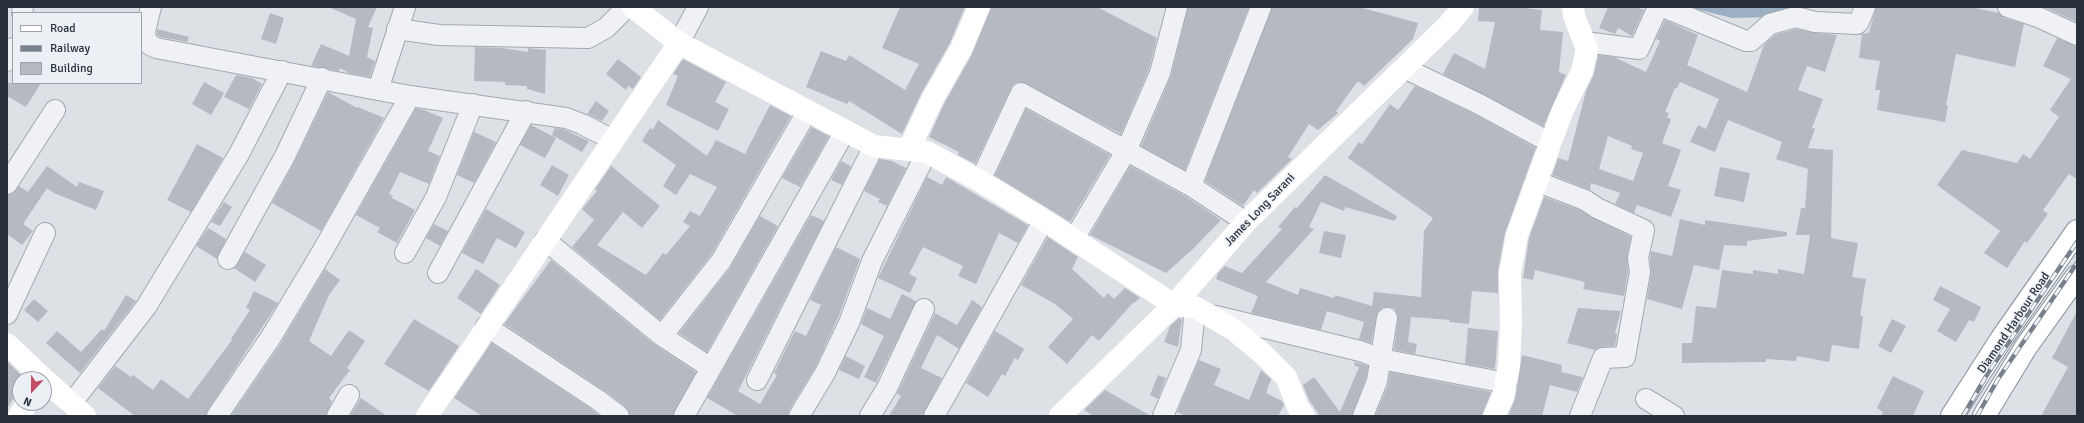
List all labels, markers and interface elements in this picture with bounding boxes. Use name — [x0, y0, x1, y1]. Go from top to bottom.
legend — [12, 12, 142, 84]
text: Road — [50, 21, 76, 36]
text: Railway — [50, 41, 90, 56]
text: Building — [50, 61, 93, 76]
street label: James Long Sarani — [1222, 171, 1298, 249]
street label: Diamond Harbour Road — [1975, 270, 2053, 376]
north arrow — [12, 371, 52, 411]
text: N — [22, 394, 34, 409]

